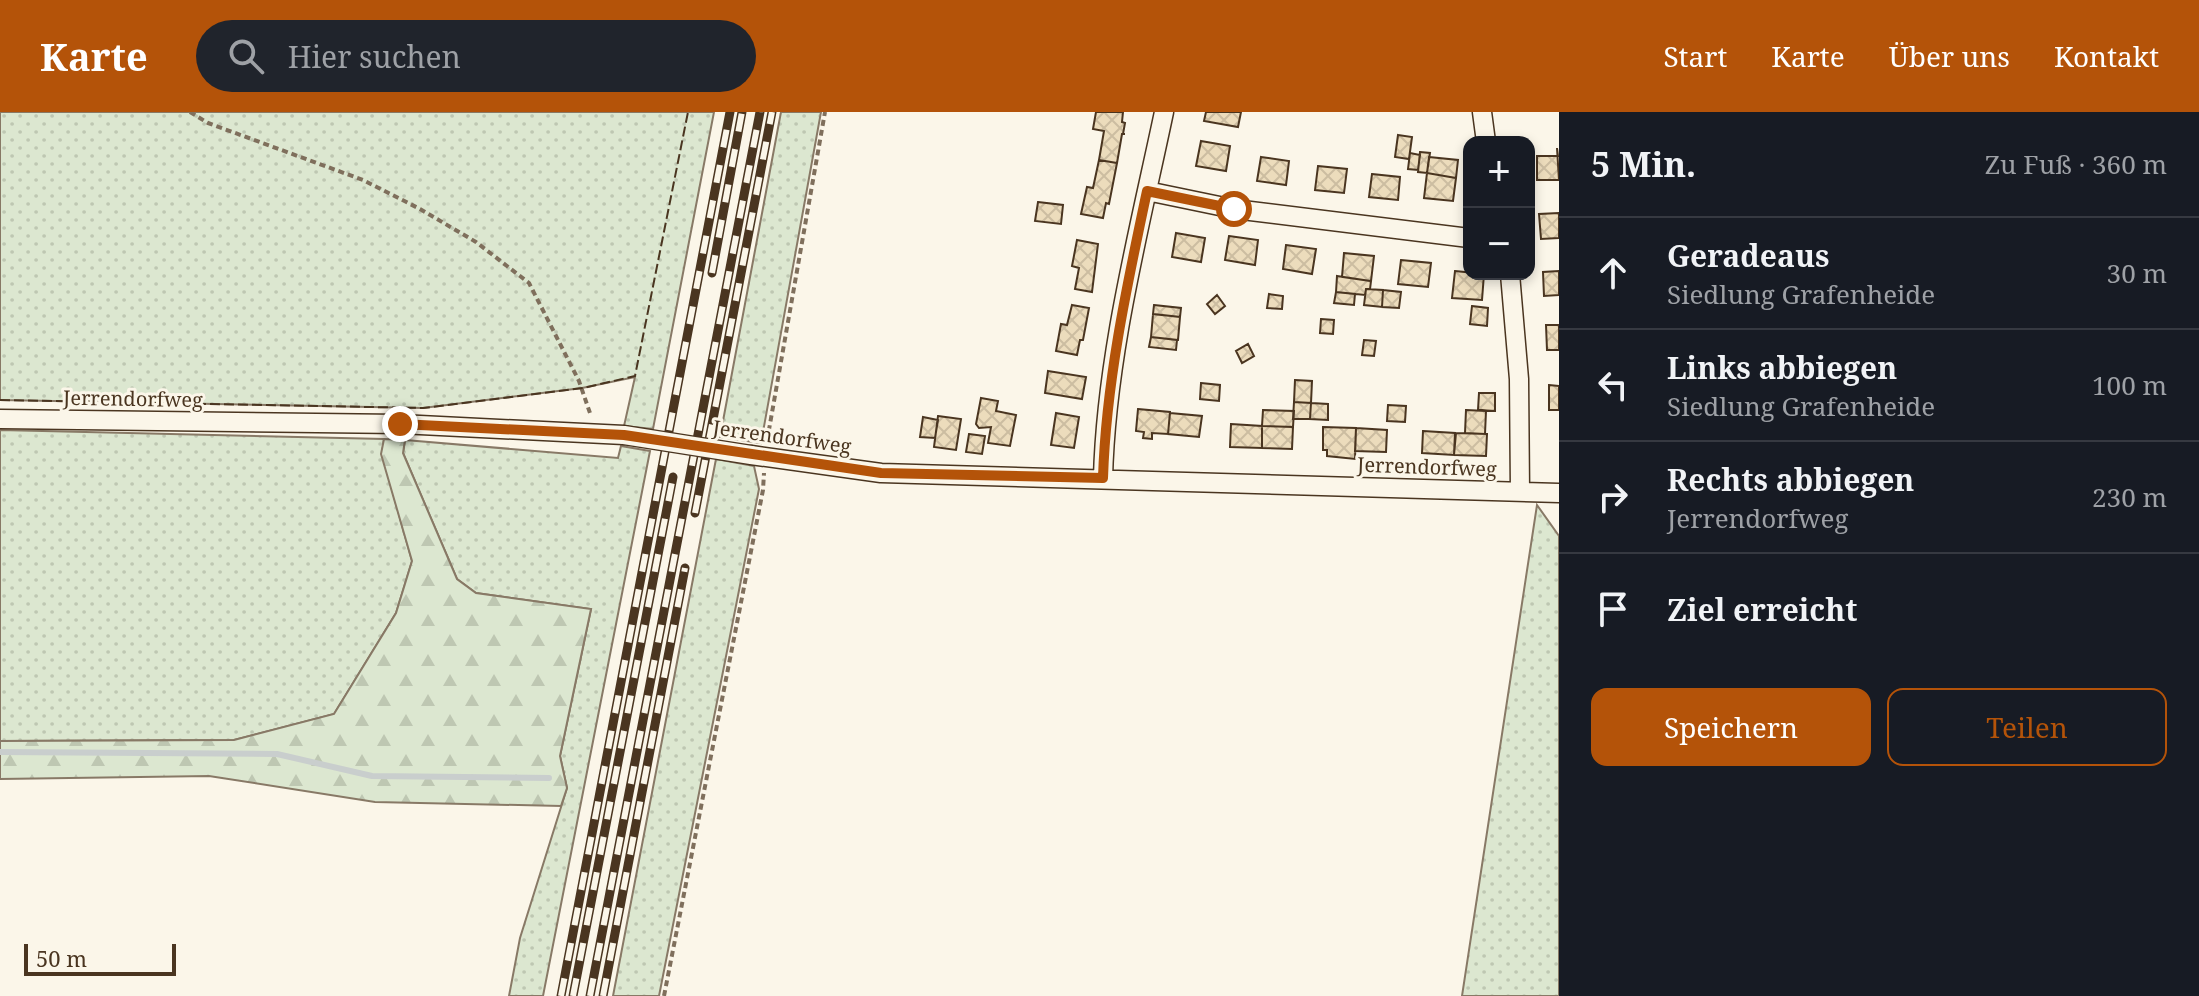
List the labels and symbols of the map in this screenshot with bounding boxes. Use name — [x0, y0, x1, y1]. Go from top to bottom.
route start — [1216, 191, 1252, 227]
street label: Jerrendorfweg — [62, 384, 203, 413]
route end — [382, 406, 418, 442]
street label: Jerrendorfweg — [710, 413, 853, 460]
street label: Jerrendorfweg — [1356, 451, 1497, 482]
scale bar — [24, 940, 176, 976]

